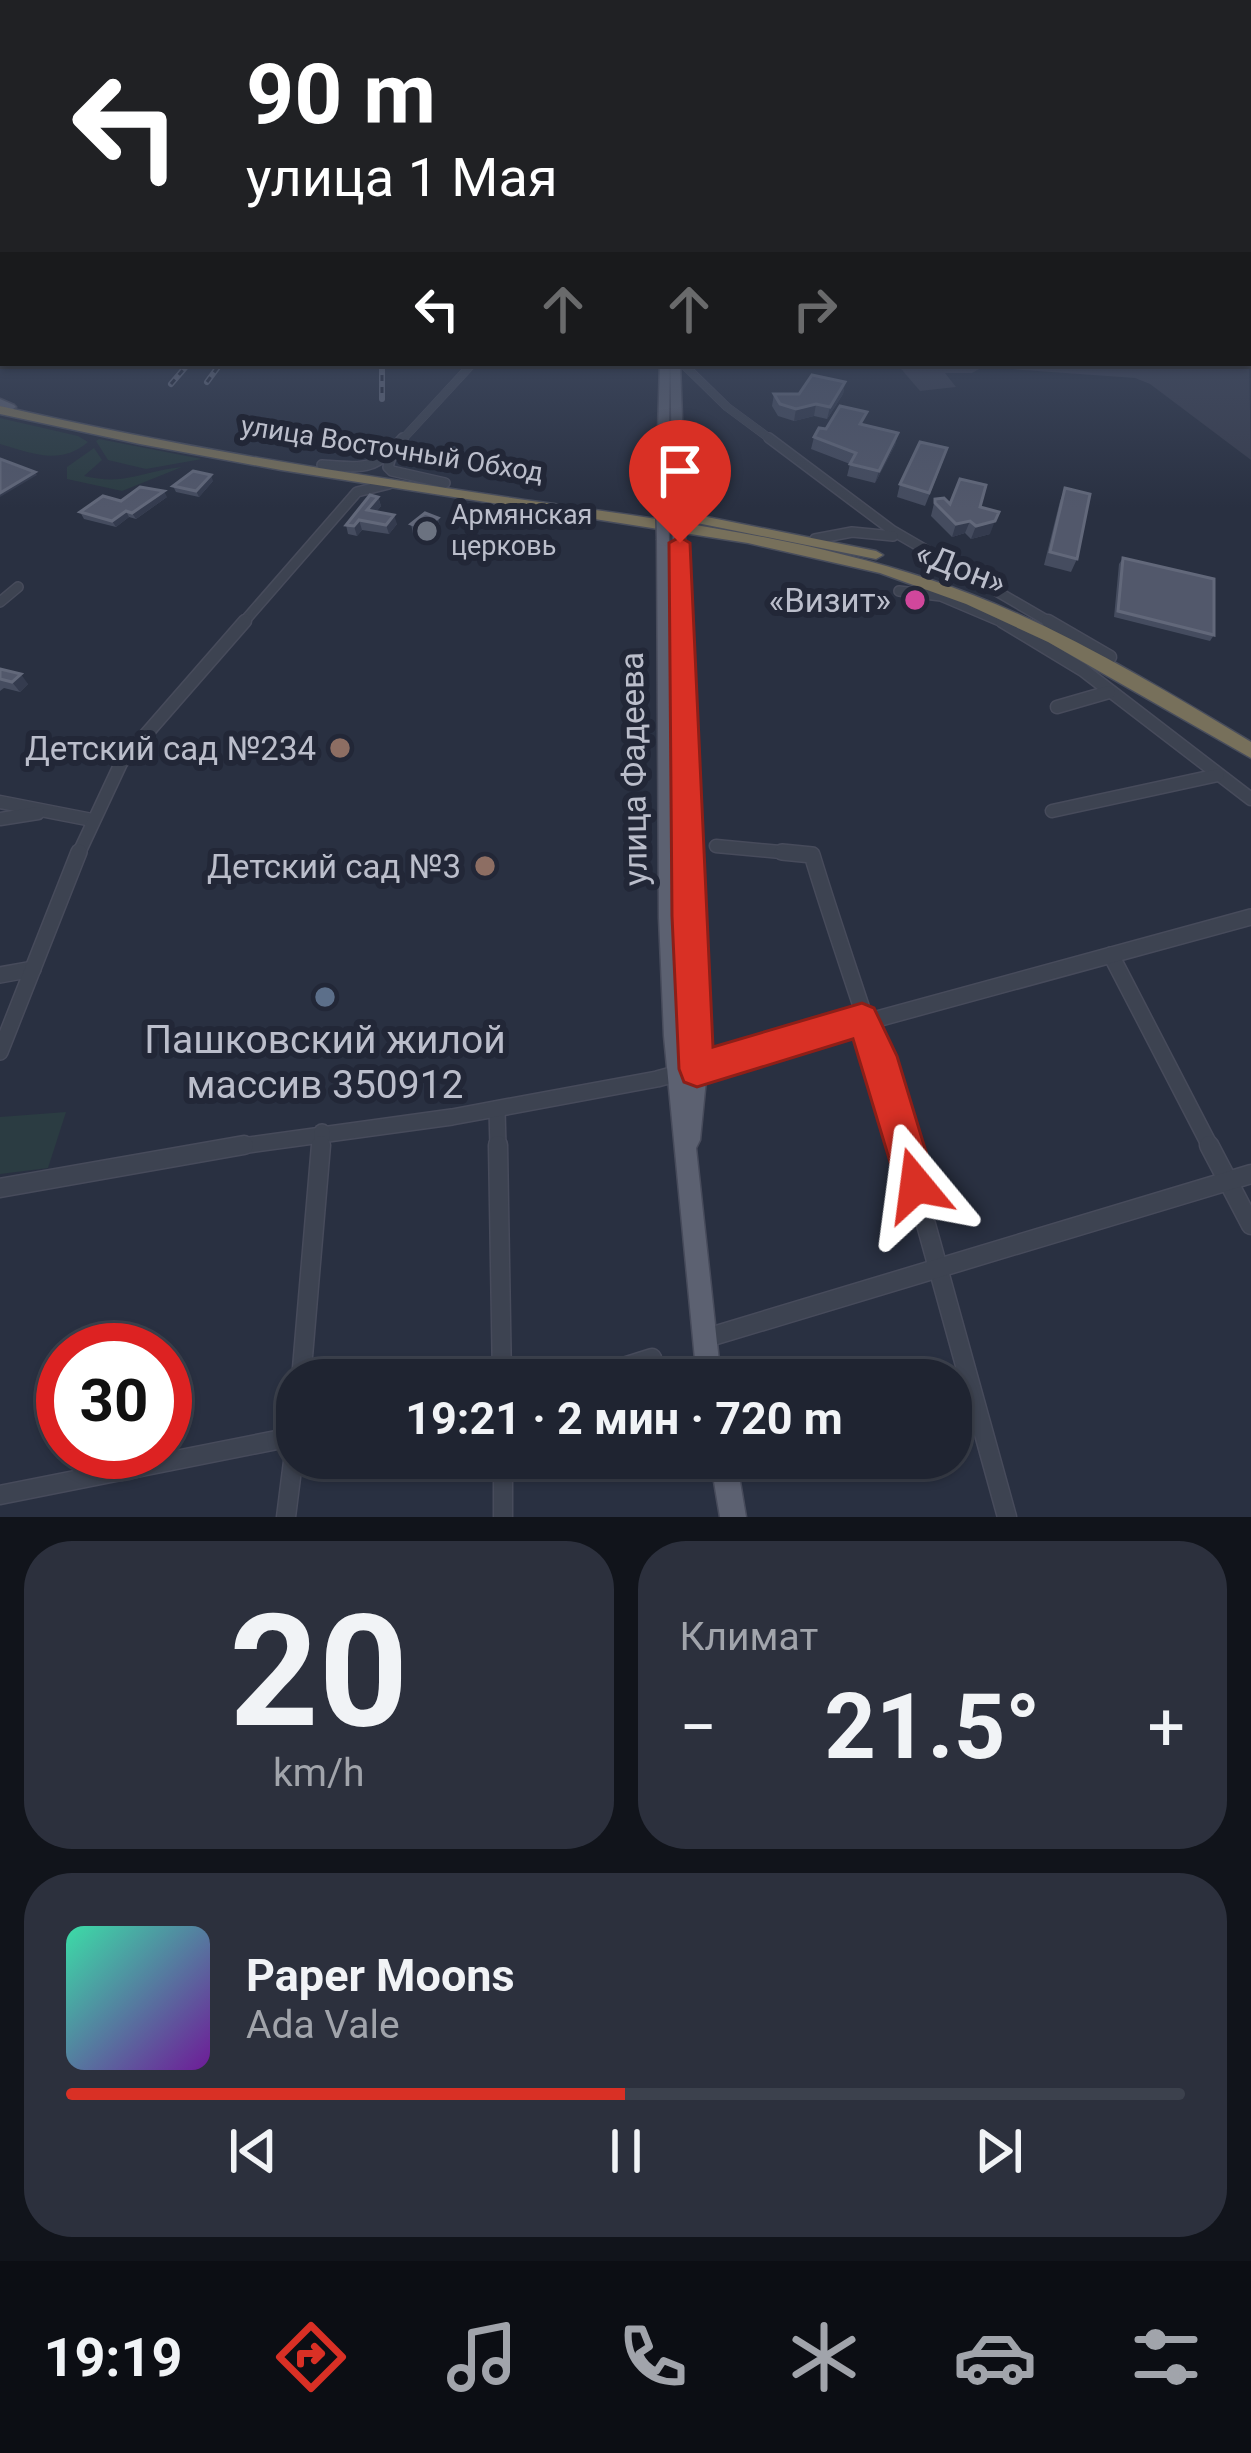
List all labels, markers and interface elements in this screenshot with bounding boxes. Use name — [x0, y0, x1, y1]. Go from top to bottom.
text: 90 m — [246, 45, 436, 144]
icon: left — [48, 48, 204, 204]
text: улица 1 Мая — [246, 146, 558, 209]
icon: left — [404, 276, 470, 342]
icon: ahead — [530, 276, 596, 342]
icon: ahead — [656, 276, 722, 342]
icon: right — [782, 276, 848, 342]
street label: улица Восточный Обход — [239, 409, 545, 489]
pin — [629, 420, 731, 543]
icon: arrive — [647, 438, 713, 504]
place label: Армянская церковь — [451, 499, 592, 562]
marker: Армянская церковь — [414, 518, 440, 544]
street label: «Дон» — [910, 532, 1012, 602]
place label: «Визит» — [769, 581, 891, 620]
marker: «Визит» — [902, 587, 928, 613]
street label: улица Фадеева — [612, 652, 655, 886]
place label: Детский сад №234 — [25, 729, 316, 768]
marker: Детский сад №234 — [327, 735, 353, 761]
place label: Детский сад №3 — [207, 847, 461, 886]
marker: Детский сад №3 — [472, 853, 498, 879]
marker: Пашковский жилой массив 350912 — [312, 984, 338, 1010]
place label: Пашковский жилой массив 350912 — [144, 1017, 506, 1108]
position arrow — [853, 1122, 979, 1248]
speed limit sign: 30 — [36, 1323, 192, 1479]
text: 19:21 · 2 мин · 720 m — [405, 1392, 843, 1445]
text: 20 — [229, 1580, 408, 1763]
text: Климат — [680, 1614, 818, 1660]
text: 21.5° — [824, 1675, 1040, 1780]
text: − — [680, 1689, 717, 1766]
text: + — [1148, 1689, 1185, 1766]
text: km/h — [273, 1750, 365, 1796]
text: Paper Moons — [246, 1949, 515, 2002]
text: Ada Vale — [246, 2002, 400, 2048]
icon: previous — [220, 2118, 286, 2184]
icon: pause — [593, 2118, 659, 2184]
icon: next — [966, 2118, 1032, 2184]
icon: directions — [269, 2315, 353, 2399]
icon: music — [440, 2315, 524, 2399]
icon: phone — [611, 2315, 695, 2399]
icon: climate — [782, 2315, 866, 2399]
icon: car — [953, 2315, 1037, 2399]
icon: filters — [1124, 2315, 1208, 2399]
text: 19:19 — [43, 2326, 183, 2389]

